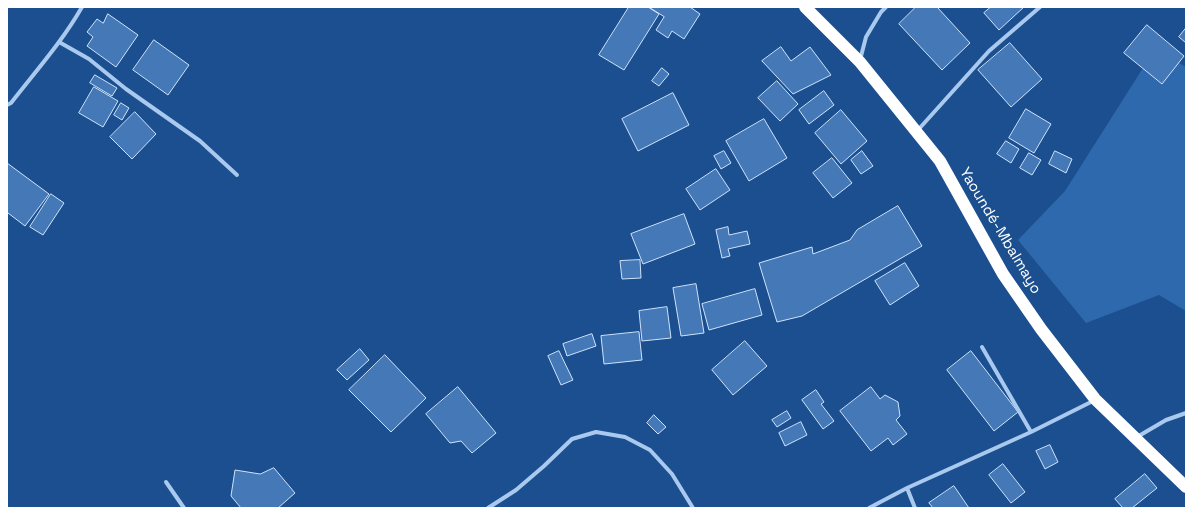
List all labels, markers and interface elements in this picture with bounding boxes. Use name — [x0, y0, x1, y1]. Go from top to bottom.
street label: Yaoundé-Mbalmayo — [955, 165, 1045, 297]

